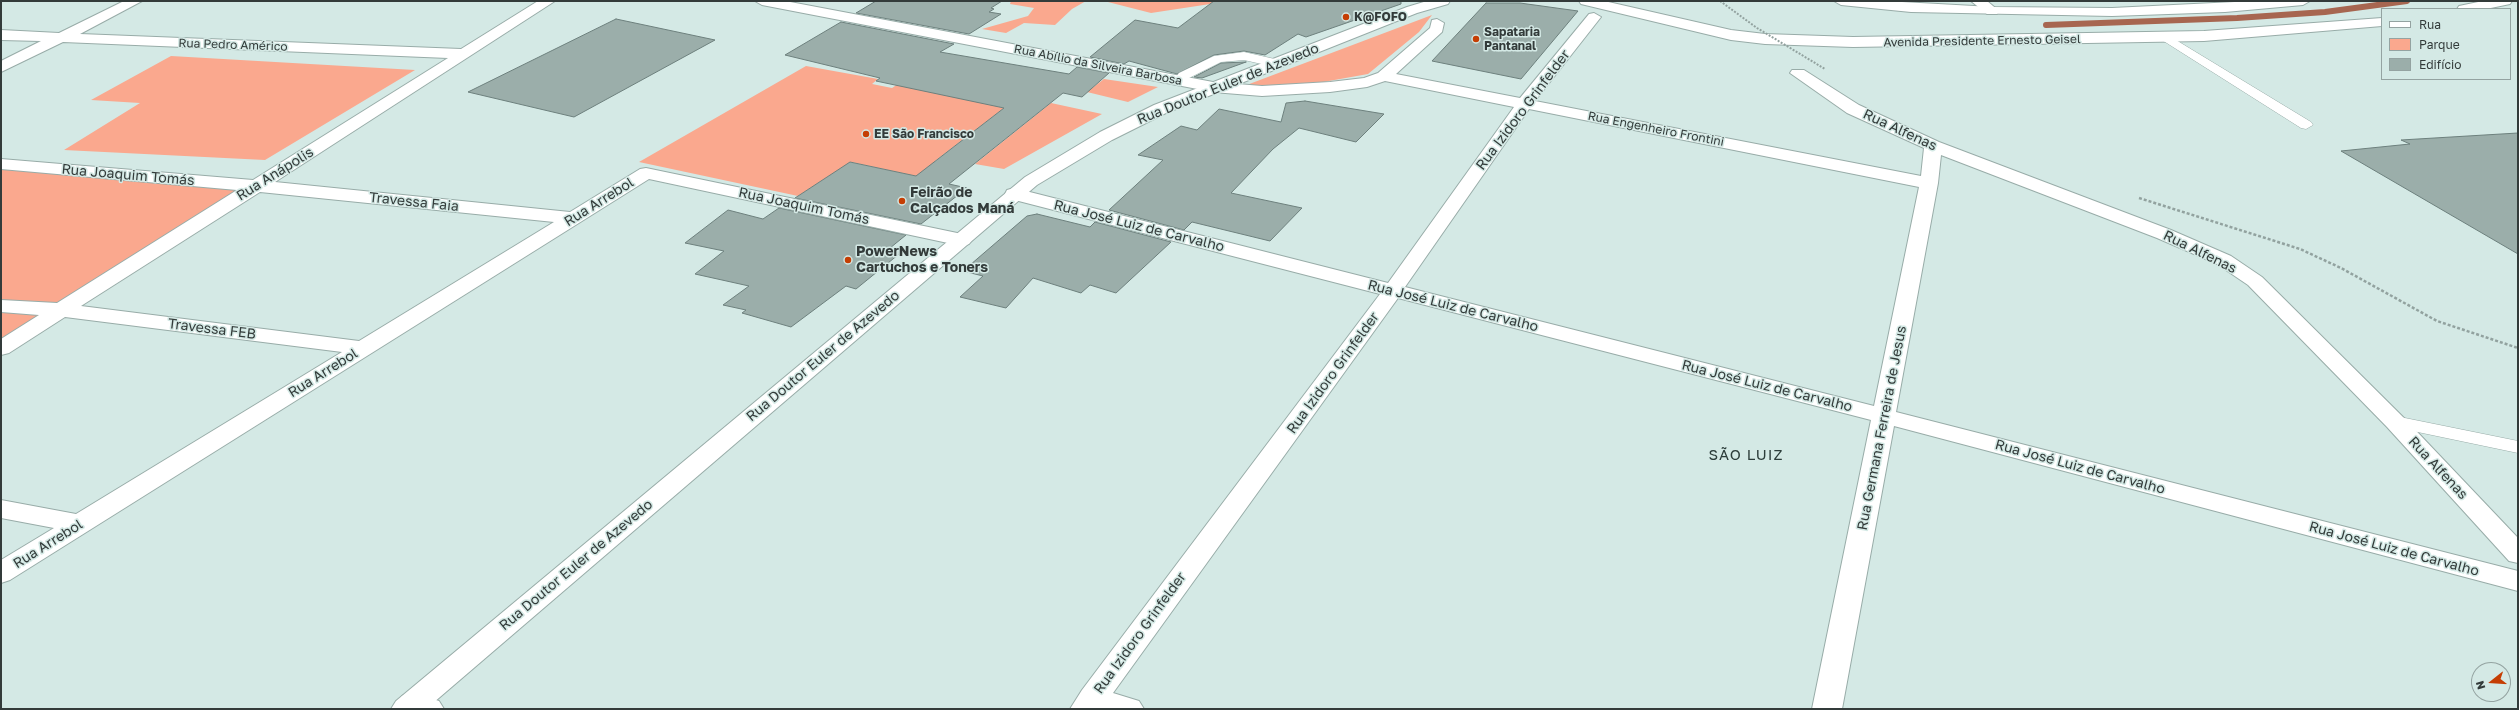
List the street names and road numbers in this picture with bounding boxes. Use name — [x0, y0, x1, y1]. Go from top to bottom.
street label: Avenida Presidente Ernesto Geisel — [1883, 32, 2081, 50]
street label: Rua Pedro Américo — [178, 36, 288, 54]
street label: Rua Doutor Euler de Azevedo — [1135, 40, 1321, 128]
street label: Rua Abílio da Silveira Barbosa — [1013, 42, 1183, 88]
street label: Rua Izidoro Grinfelder — [1472, 47, 1574, 173]
street label: Rua Alfenas — [1860, 106, 1940, 154]
street label: Rua Engenheiro Frontini — [1587, 109, 1725, 149]
street label: Rua Anápolis — [233, 144, 317, 204]
street label: Rua Joaquim Tomás — [61, 161, 195, 189]
street label: Rua Arrebol — [561, 174, 637, 230]
street label: Rua Joaquim Tomás — [737, 184, 871, 228]
street label: Travessa Faia — [368, 189, 460, 215]
street label: Rua José Luiz de Carvalho — [1052, 197, 1226, 255]
street label: Rua Alfenas — [2161, 227, 2239, 277]
street label: Rua José Luiz de Carvalho — [1366, 277, 1540, 335]
street label: Rua Doutor Euler de Azevedo — [743, 287, 903, 425]
street label: Rua Izidoro Grinfelder — [1283, 309, 1383, 437]
street label: Travessa FEB — [167, 315, 257, 343]
street label: Rua Germana Ferreira de Jesus — [1854, 324, 1910, 532]
street label: Rua Arrebol — [285, 345, 361, 401]
street label: Rua José Luiz de Carvalho — [1680, 357, 1854, 415]
street label: Rua Alfenas — [2405, 433, 2471, 503]
street label: Rua José Luiz de Carvalho — [1993, 436, 2167, 498]
street label: Rua Doutor Euler de Azevedo — [496, 496, 656, 634]
street label: Rua Arrebol — [10, 516, 86, 572]
street label: Rua José Luiz de Carvalho — [2307, 518, 2481, 580]
street label: Rua Izidoro Grinfelder — [1090, 569, 1190, 697]

